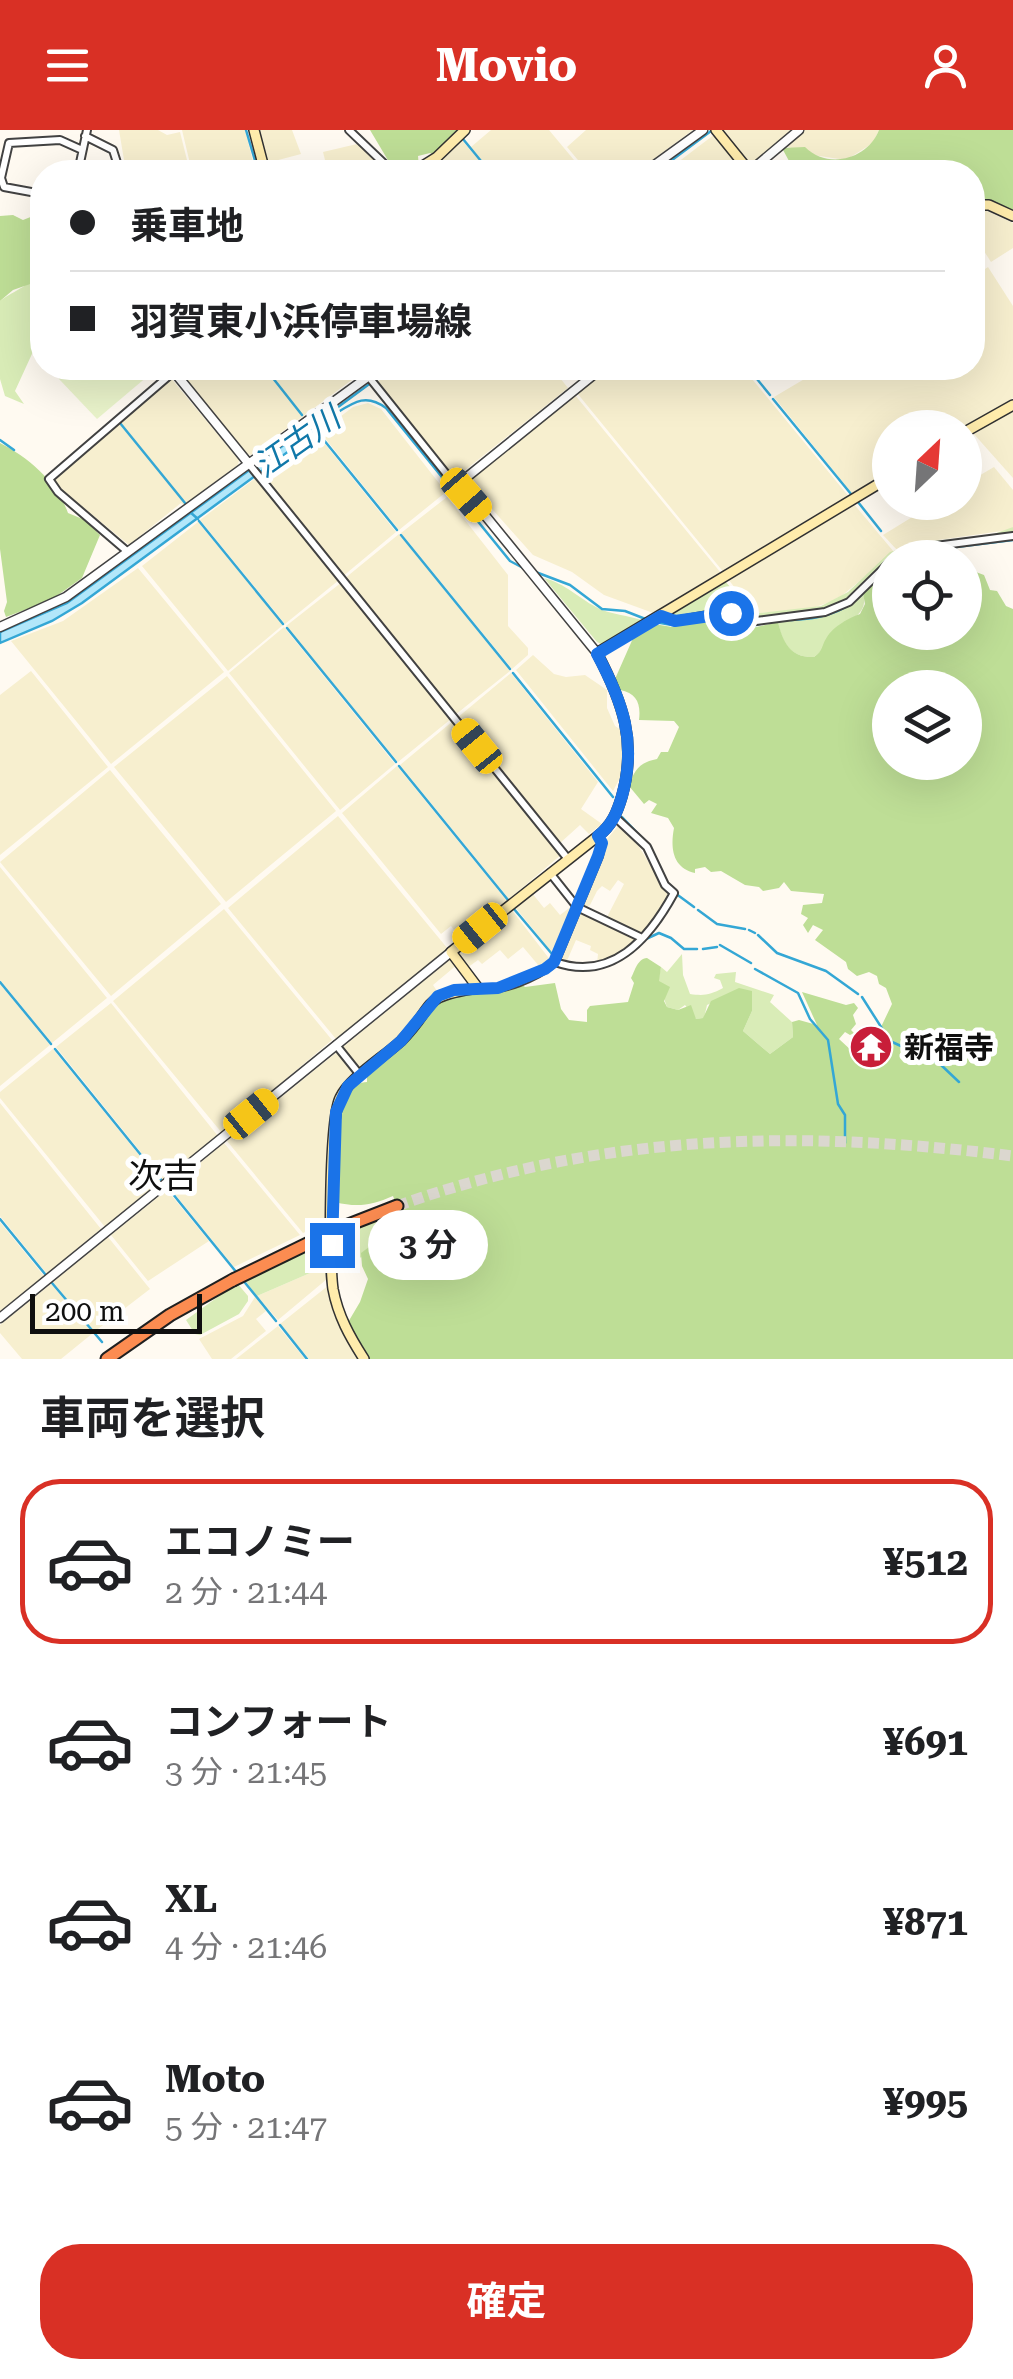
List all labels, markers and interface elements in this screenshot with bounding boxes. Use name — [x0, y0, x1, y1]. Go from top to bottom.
icon: menu — [40, 38, 95, 93]
icon: person — [918, 38, 973, 93]
text: Movio — [436, 39, 577, 92]
text: 乗車地 — [130, 204, 244, 248]
text: 羽賀東小浜停車場線 — [130, 300, 472, 344]
water label: 江古川 — [247, 397, 350, 485]
north arrow — [872, 410, 982, 520]
map controls — [872, 410, 982, 780]
car — [435, 463, 497, 527]
button: locate — [872, 540, 982, 650]
route start — [709, 591, 754, 636]
button: layers — [872, 670, 982, 780]
car — [446, 713, 508, 779]
car — [447, 897, 513, 959]
temple icon: 新福寺 — [848, 1024, 894, 1070]
place label: 新福寺 — [904, 1030, 994, 1065]
car — [218, 1083, 284, 1145]
district label: 次吉 — [128, 1156, 198, 1197]
callout: 3 分 — [367, 1210, 487, 1280]
route end — [310, 1223, 355, 1268]
text: 3 分 — [399, 1226, 457, 1264]
scale bar — [30, 1289, 202, 1334]
text: 200 m — [45, 1295, 125, 1328]
text: 車両を選択 — [40, 1392, 265, 1445]
icon: car — [45, 1517, 135, 1607]
text: エコノミー — [165, 1520, 355, 1564]
text: ¥512 — [883, 1540, 968, 1584]
text: 2 分 · 21:44 — [165, 1573, 327, 1611]
icon: car — [45, 1697, 135, 1787]
text: コンフォート — [165, 1700, 392, 1744]
text: ¥691 — [883, 1720, 968, 1764]
text: 3 分 · 21:45 — [165, 1753, 327, 1791]
icon: car — [45, 1877, 135, 1967]
text: XL — [165, 1877, 217, 1921]
text: ¥871 — [883, 1900, 968, 1944]
text: 4 分 · 21:46 — [165, 1928, 327, 1966]
icon: car — [45, 2057, 135, 2147]
text: Moto — [165, 2057, 265, 2101]
text: ¥995 — [883, 2080, 968, 2124]
text: 5 分 · 21:47 — [165, 2108, 327, 2146]
button: 確定 — [40, 2244, 973, 2359]

